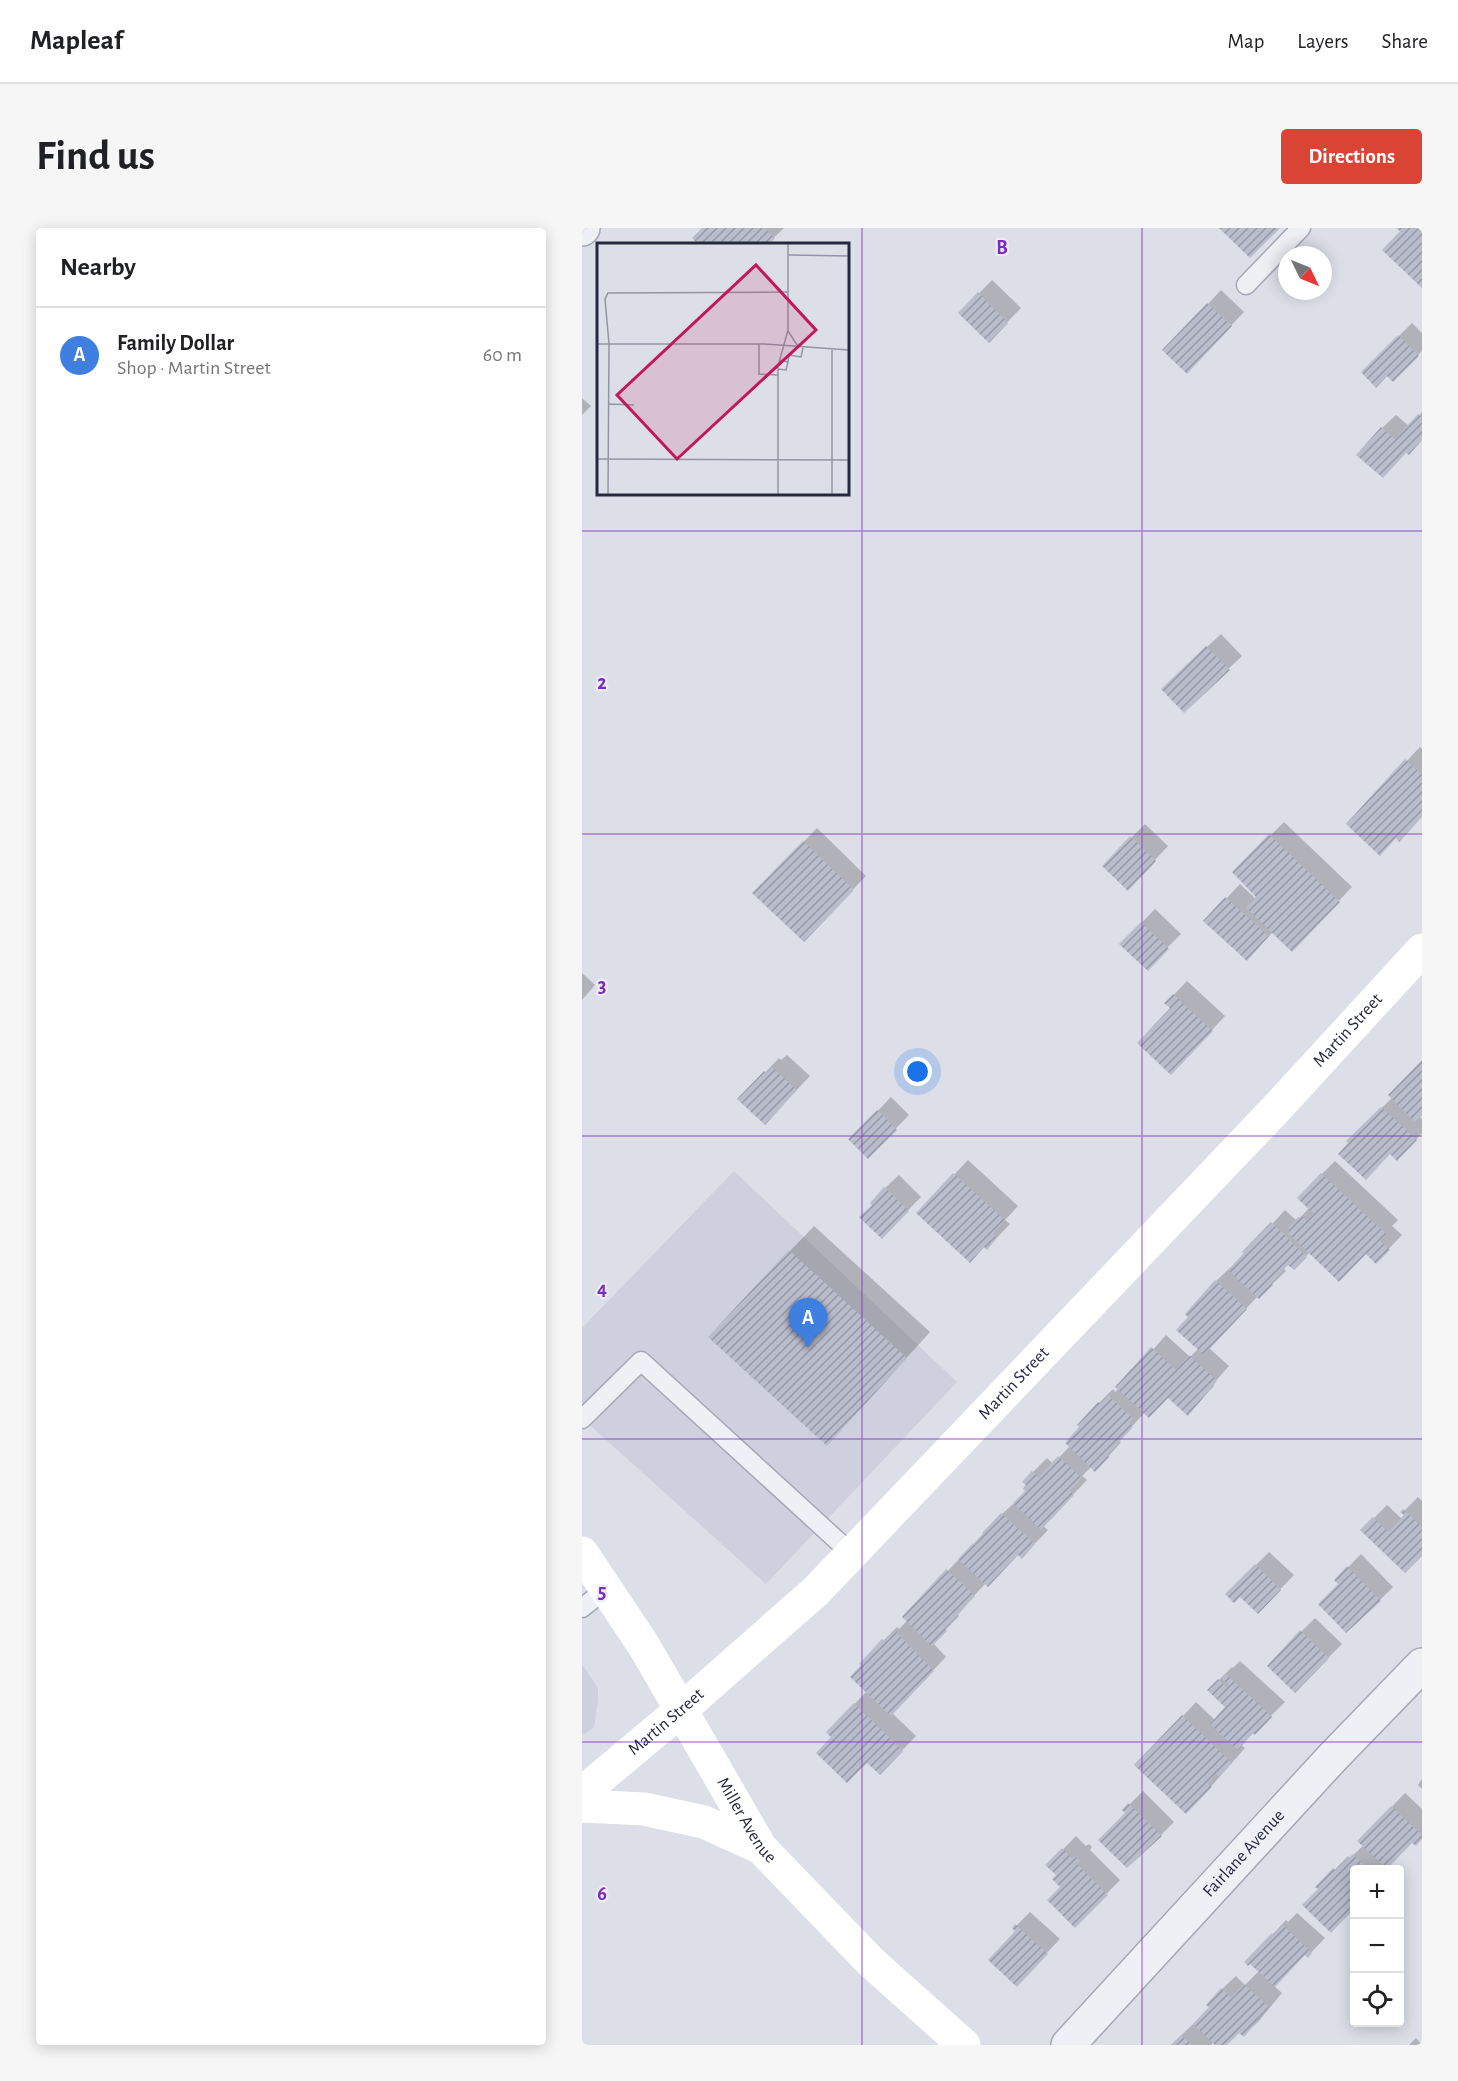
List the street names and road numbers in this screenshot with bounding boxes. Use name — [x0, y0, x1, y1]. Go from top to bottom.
street label: Martin Street — [1310, 990, 1386, 1071]
street label: Martin Street — [975, 1344, 1053, 1423]
street label: Martin Street — [625, 1685, 708, 1759]
street label: Miller Avenue — [713, 1774, 780, 1867]
street label: Fairlane Avenue — [1200, 1807, 1288, 1901]

